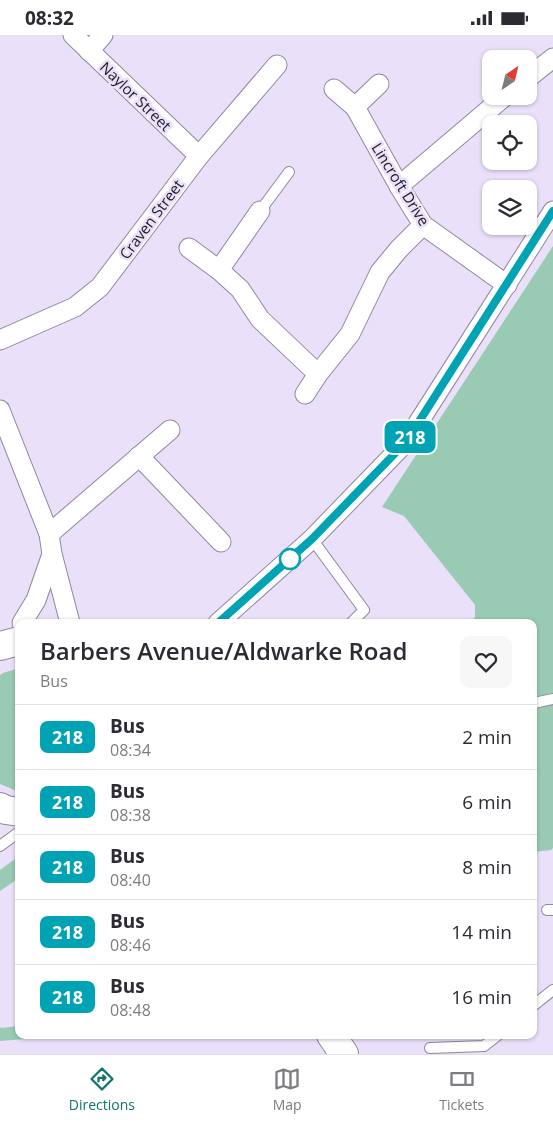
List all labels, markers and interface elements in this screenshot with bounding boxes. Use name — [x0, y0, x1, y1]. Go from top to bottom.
text: 08:32 — [25, 5, 74, 31]
north arrow — [482, 50, 538, 105]
map controls — [482, 50, 537, 235]
street label: Naylor Street — [96, 57, 176, 135]
button: locate — [482, 115, 537, 170]
street label: Lincroft Drive — [368, 139, 434, 229]
street label: Craven Street — [114, 175, 188, 263]
button: layers — [482, 180, 537, 235]
line badge: 218 — [381, 421, 439, 453]
text: 218 — [395, 425, 425, 449]
unlabelled marker — [279, 548, 301, 570]
text: Barbers Avenue/Aldwarke Road — [40, 634, 407, 667]
button: heart — [460, 636, 512, 688]
text: Bus — [40, 670, 68, 692]
text: Bus — [110, 713, 145, 739]
text: 2 min — [462, 724, 512, 750]
text: 218 — [52, 725, 83, 749]
text: 08:34 — [110, 739, 151, 761]
text: Bus — [110, 778, 145, 804]
text: 6 min — [462, 789, 512, 815]
text: 218 — [52, 790, 83, 814]
text: 08:38 — [110, 804, 151, 826]
text: Bus — [110, 843, 145, 869]
text: 8 min — [462, 854, 512, 880]
text: 218 — [52, 855, 83, 879]
text: 08:40 — [110, 869, 151, 891]
text: Bus — [110, 908, 145, 934]
text: 14 min — [451, 919, 512, 945]
text: 218 — [52, 920, 83, 944]
text: 08:46 — [110, 934, 151, 956]
text: Bus — [110, 973, 145, 999]
text: 16 min — [451, 984, 512, 1010]
text: 218 — [52, 985, 83, 1009]
text: 08:48 — [110, 999, 151, 1021]
tab: Directions — [69, 1065, 135, 1114]
tab: Map — [273, 1065, 302, 1114]
tab: Tickets — [439, 1065, 484, 1114]

